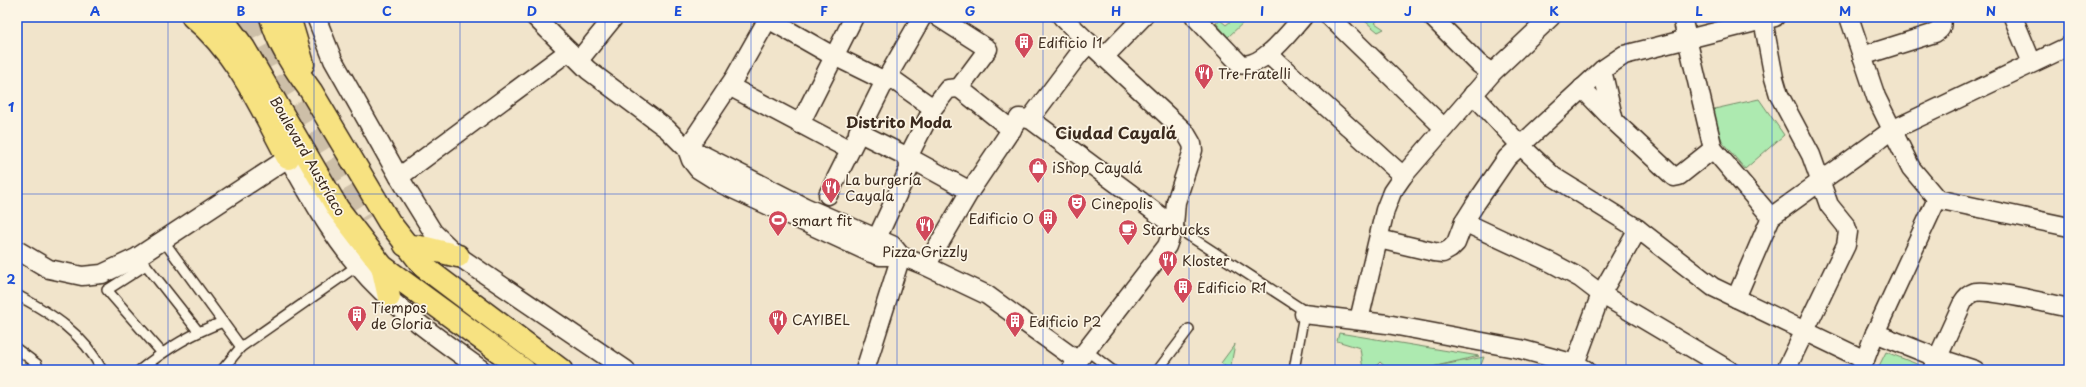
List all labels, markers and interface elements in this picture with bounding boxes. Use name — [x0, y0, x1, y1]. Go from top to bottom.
text: A — [90, 1, 100, 20]
text: B — [237, 1, 246, 20]
text: C — [382, 1, 392, 20]
text: D — [527, 1, 537, 20]
text: E — [674, 1, 682, 20]
text: F — [820, 1, 828, 20]
text: G — [965, 1, 975, 20]
text: H — [1111, 1, 1121, 20]
text: I — [1260, 1, 1264, 20]
text: J — [1404, 1, 1412, 20]
text: K — [1549, 1, 1559, 20]
text: L — [1695, 1, 1703, 20]
text: M — [1839, 1, 1851, 20]
text: N — [1986, 1, 1996, 20]
building icon: Edificio I1 — [1013, 31, 1035, 59]
place label: Edificio I1 — [1038, 32, 1103, 53]
restaurant icon: Tre Fratelli — [1193, 62, 1215, 90]
place label: Tre Fratelli — [1218, 63, 1291, 84]
street label: Boulevard Austríaco — [265, 92, 351, 220]
text: 1 — [8, 97, 14, 116]
district label: Distrito Moda — [846, 110, 953, 133]
district label: Ciudad Cayalá — [1055, 120, 1177, 144]
shop icon: iShop Cayalá — [1027, 156, 1049, 184]
place label: iShop Cayalá — [1052, 157, 1142, 178]
place label: La burgería Cayala — [845, 169, 921, 206]
restaurant icon: La burgería Cayala — [820, 176, 842, 204]
theatre icon: Cinepolis — [1066, 192, 1088, 220]
place label: Cinepolis — [1091, 193, 1153, 214]
building icon: Edificio O — [1037, 207, 1059, 235]
place label: Edificio O — [969, 208, 1034, 229]
sports icon: smart fit — [767, 209, 789, 237]
place label: smart fit — [792, 210, 852, 231]
restaurant icon: Pizza Grizzly — [914, 214, 936, 242]
cafe icon: Starbucks — [1117, 218, 1139, 246]
place label: Starbucks — [1142, 219, 1210, 240]
place label: Pizza Grizzly — [882, 241, 968, 262]
restaurant icon: Kloster — [1157, 249, 1179, 277]
place label: Kloster — [1182, 250, 1230, 271]
text: 2 — [6, 269, 16, 288]
building icon: Edificio R1 — [1172, 276, 1194, 304]
place label: Edificio R1 — [1197, 277, 1267, 298]
place label: Tiempos de Gloria — [371, 297, 433, 334]
building icon: Tiempos de Gloria — [346, 304, 368, 332]
restaurant icon: CAYIBEL — [767, 308, 789, 336]
place label: CAYIBEL — [792, 309, 850, 330]
building icon: Edificio P2 — [1004, 310, 1026, 338]
place label: Edificio P2 — [1029, 311, 1102, 332]

